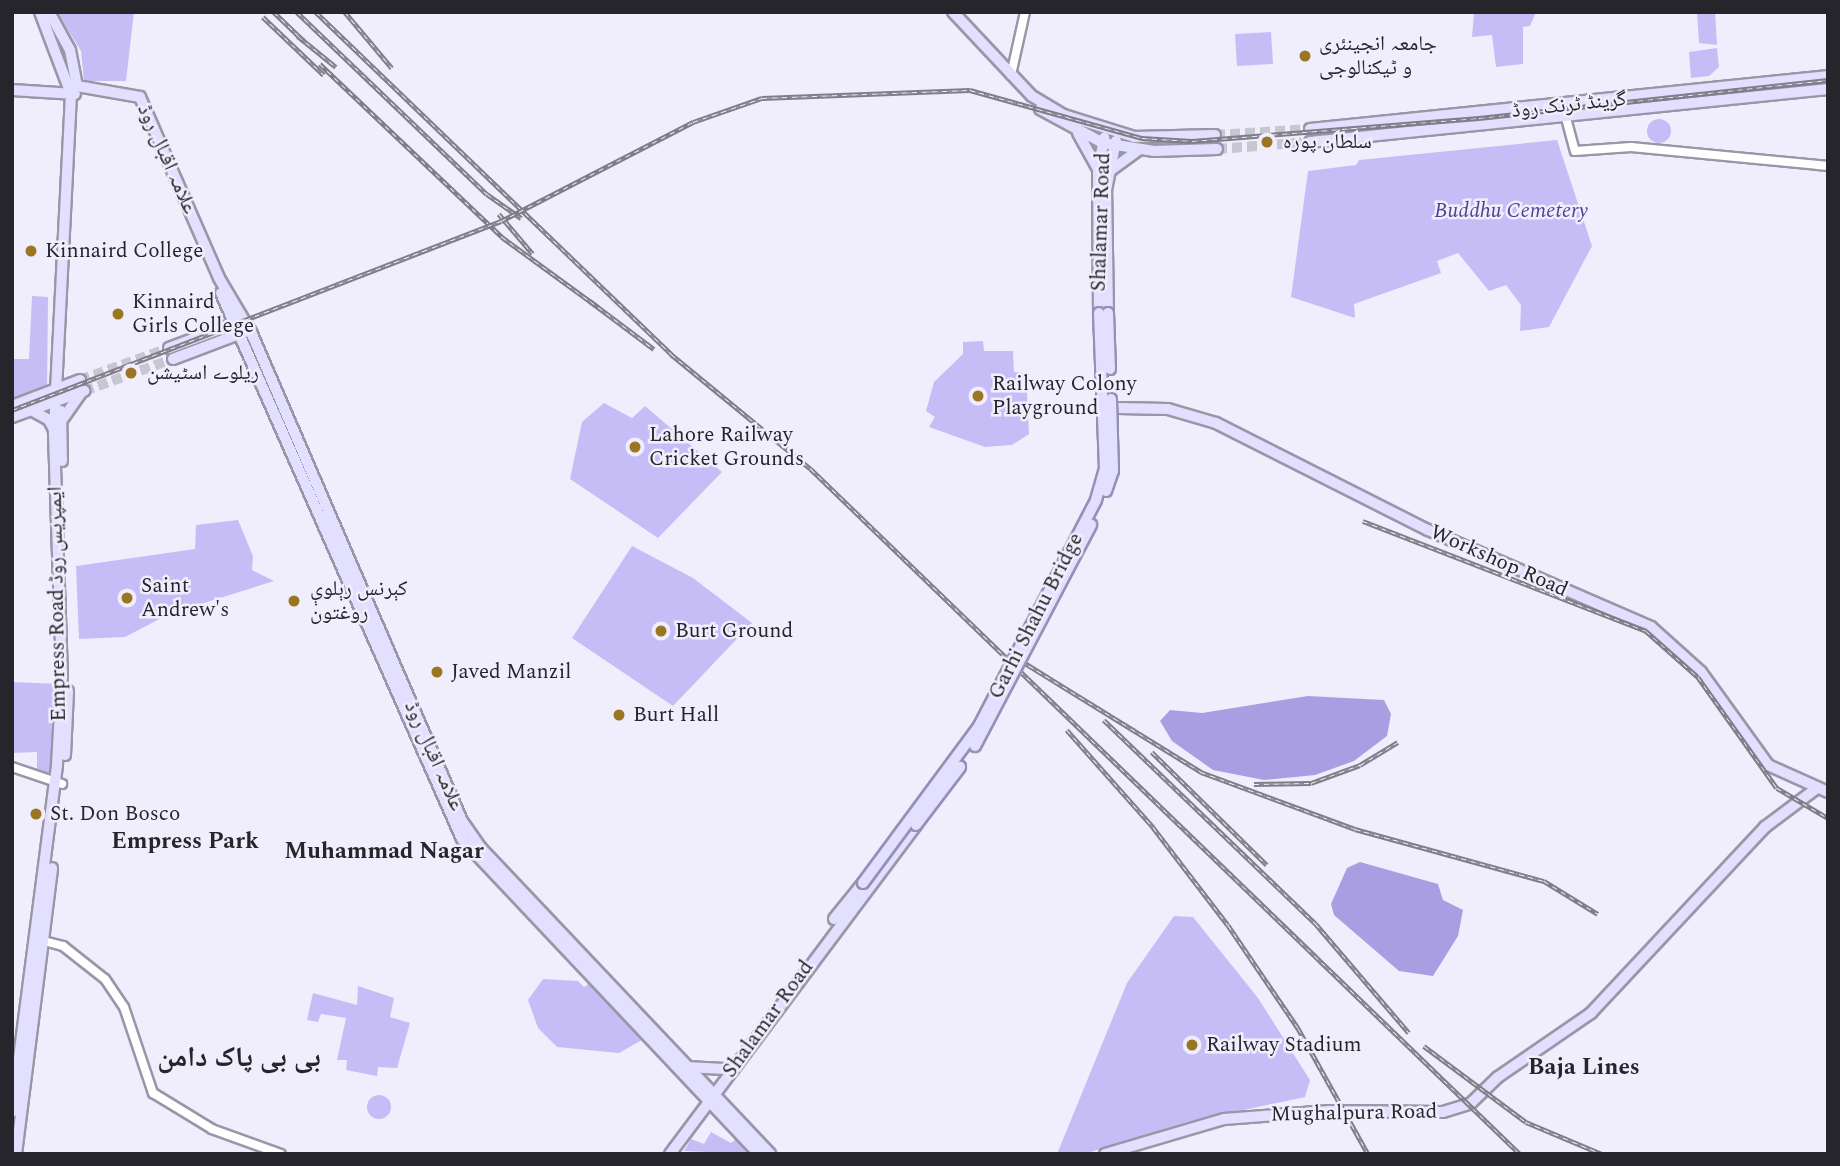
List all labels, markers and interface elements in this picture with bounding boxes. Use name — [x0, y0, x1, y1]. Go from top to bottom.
place label: جامعہ انجینئری و ٹیکنالوجی — [1319, 31, 1437, 81]
marker: جامعہ انجینئری و ٹیکنالوجی — [1297, 48, 1313, 64]
street label: گرینڈ ٹرنک روڈ — [1510, 86, 1628, 124]
street label: علامہ اقبال روڈ — [132, 100, 202, 218]
place label: سلطان پورہ — [1283, 129, 1372, 155]
marker: سلطان پورہ — [1257, 132, 1277, 152]
street label: Shalamar Road — [1086, 152, 1116, 292]
park label: Buddhu Cemetery — [1434, 198, 1588, 224]
place label: Kinnaird College — [45, 238, 203, 264]
marker: Kinnaird College — [23, 243, 39, 259]
place label: Kinnaird Girls College — [132, 289, 254, 339]
marker: Kinnaird Girls College — [110, 306, 126, 322]
place label: ریلوے اسٹیشن — [147, 360, 259, 386]
marker: ریلوے اسٹیشن — [121, 363, 141, 383]
place label: Railway Colony Playground — [992, 371, 1137, 421]
marker: Railway Colony Playground — [970, 388, 986, 404]
place label: Lahore Railway Cricket Grounds — [649, 422, 804, 472]
marker: Lahore Railway Cricket Grounds — [627, 439, 643, 455]
street label: Empress Road ایمپریس روڈ — [42, 486, 72, 722]
street label: Workshop Road — [1426, 519, 1572, 603]
street label: Garhi Shahu Bridge — [983, 529, 1089, 703]
place label: Saint Andrew's — [141, 573, 229, 623]
place label: کېرنس رېلوې روغتون — [310, 576, 408, 626]
marker: Saint Andrew's — [119, 590, 135, 606]
marker: کېرنس رېلوې روغتون — [284, 591, 304, 611]
place label: Burt Ground — [675, 618, 793, 644]
marker: Burt Ground — [653, 623, 669, 639]
place label: Javed Manzil — [451, 659, 571, 685]
marker: Javed Manzil — [429, 664, 445, 680]
street label: علامہ اقبال روڈ — [399, 697, 469, 815]
place label: Burt Hall — [633, 702, 719, 728]
marker: Burt Hall — [611, 707, 627, 723]
place label: St. Don Bosco — [50, 801, 180, 827]
marker: St. Don Bosco — [28, 806, 44, 822]
district label: Empress Park — [111, 828, 259, 856]
district label: Muhammad Nagar — [284, 838, 484, 866]
street label: Shalamar Road — [717, 955, 819, 1083]
place label: Railway Stadium — [1206, 1032, 1362, 1058]
marker: Railway Stadium — [1184, 1037, 1200, 1053]
district label: بی بی پاک دامن — [157, 1041, 321, 1075]
district label: Baja Lines — [1528, 1054, 1640, 1082]
street label: Mughalpura Road — [1270, 1099, 1438, 1127]

